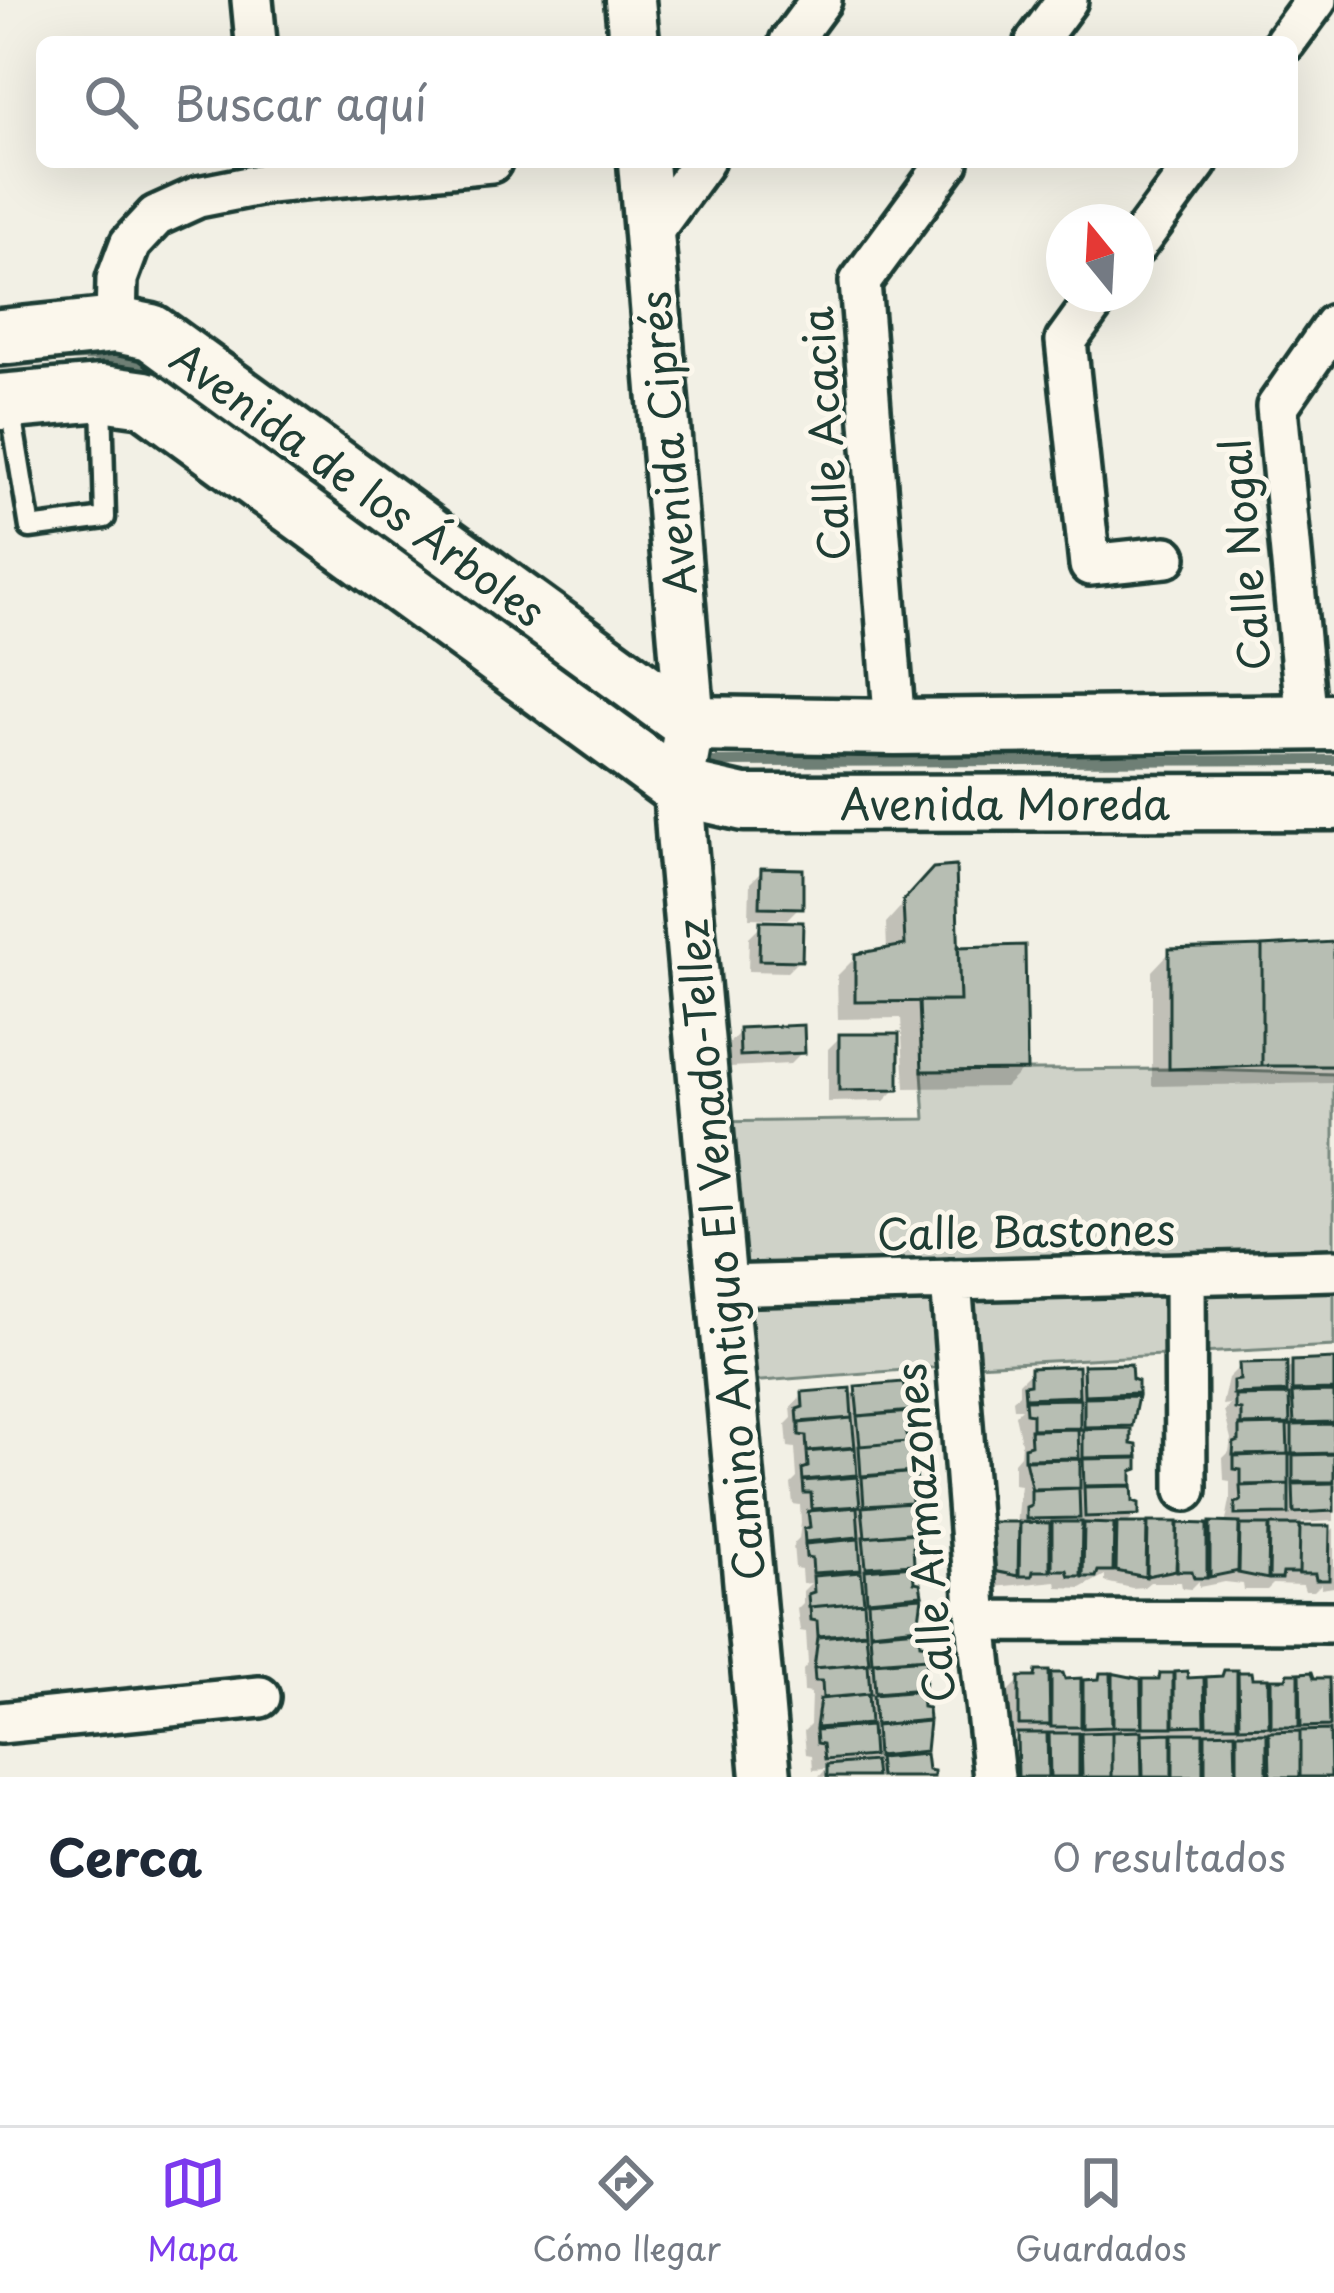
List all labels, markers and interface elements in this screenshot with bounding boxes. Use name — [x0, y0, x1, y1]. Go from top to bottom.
search box — [36, 36, 1298, 168]
text: Buscar aquí — [174, 68, 427, 136]
icon: search — [78, 69, 144, 135]
north arrow — [1046, 204, 1154, 312]
street label: Avenida Ciprés — [621, 288, 711, 598]
street label: Calle Acacia — [784, 304, 864, 563]
street label: Avenida de los Árboles — [159, 325, 559, 641]
street label: Calle Nogal — [1201, 436, 1285, 674]
street label: Avenida Moreda — [840, 771, 1170, 834]
street label: Camino Antiguo El Venado-Tellez — [659, 917, 779, 1583]
street label: Calle Bastones — [876, 1196, 1176, 1264]
street label: Calle Armazones — [877, 1360, 969, 1706]
text: Cerca — [48, 1817, 202, 1894]
text: 0 resultados — [1052, 1826, 1286, 1885]
tab: Mapa — [147, 2150, 238, 2272]
tab: Cómo llegar — [532, 2150, 721, 2272]
tab: Guardados — [1015, 2150, 1187, 2272]

